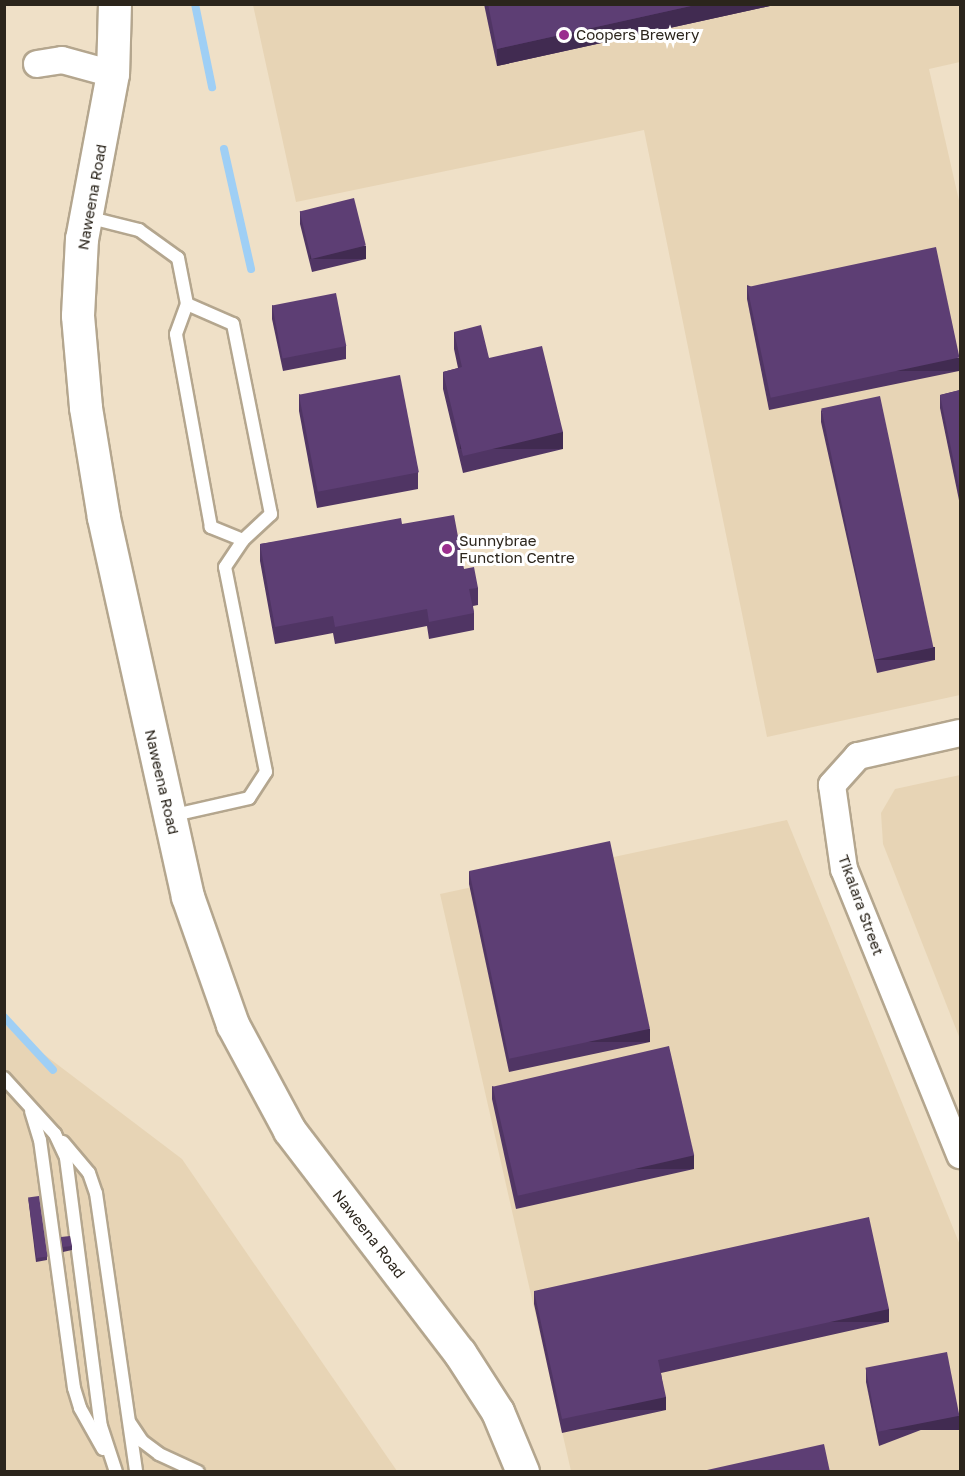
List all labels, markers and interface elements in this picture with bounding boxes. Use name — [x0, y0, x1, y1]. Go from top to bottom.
place label: Coopers Brewery — [576, 26, 699, 44]
marker: Coopers Brewery — [557, 28, 571, 42]
street label: Naweena Road — [74, 143, 110, 251]
place label: Sunnybrae Function Centre — [459, 531, 575, 566]
marker: Sunnybrae Function Centre — [440, 542, 454, 556]
street label: Naweena Road — [141, 728, 183, 836]
street label: Tikalara Street — [834, 852, 888, 958]
street label: Naweena Road — [329, 1186, 409, 1282]

